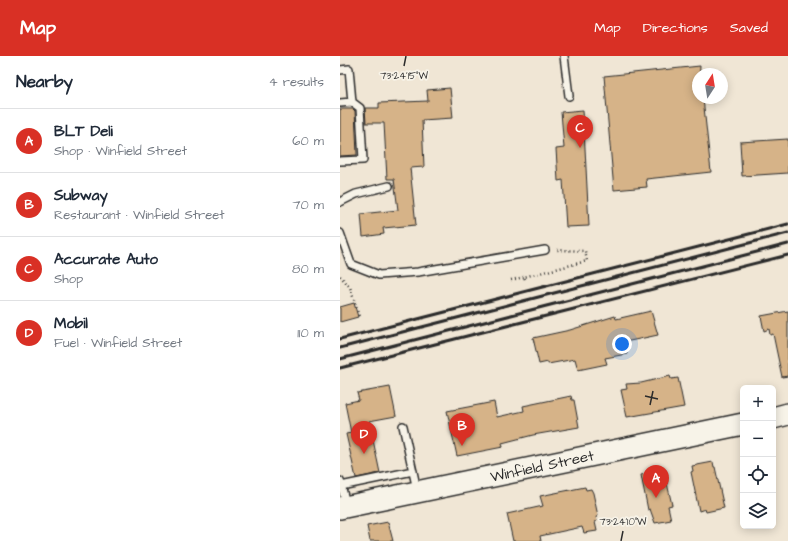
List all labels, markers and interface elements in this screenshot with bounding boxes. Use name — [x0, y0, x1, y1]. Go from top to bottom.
text: Map — [20, 15, 56, 42]
text: Map — [594, 18, 621, 38]
text: Directions — [643, 18, 708, 38]
text: Saved — [730, 18, 768, 38]
north arrow — [692, 68, 728, 104]
text: 73°24'15"W — [380, 69, 428, 83]
text: Nearby — [16, 70, 73, 94]
text: 4 results — [269, 73, 324, 91]
pin: C — [567, 115, 593, 148]
text: BLT Deli — [54, 121, 113, 142]
text: A — [25, 132, 33, 150]
text: 60 m — [292, 132, 324, 150]
text: Shop · Winfield Street — [54, 142, 187, 160]
text: Subway — [54, 185, 108, 206]
text: B — [24, 196, 34, 214]
text: 70 m — [292, 196, 324, 214]
text: Restaurant · Winfield Street — [54, 206, 225, 224]
text: Accurate Auto — [54, 249, 158, 270]
text: C — [24, 260, 34, 278]
text: 80 m — [292, 260, 324, 278]
text: Shop — [54, 270, 83, 288]
text: Mobil — [54, 313, 88, 334]
text: D — [25, 324, 33, 342]
text: 110 m — [297, 324, 324, 342]
text: Fuel · Winfield Street — [54, 334, 182, 352]
your location — [612, 334, 632, 354]
map controls — [740, 385, 776, 529]
button: + — [740, 385, 776, 421]
pin: B — [449, 413, 475, 446]
pin: D — [351, 421, 377, 454]
button: − — [740, 421, 776, 457]
street label: Winfield Street — [488, 445, 596, 488]
button: locate — [740, 457, 776, 493]
pin: A — [643, 465, 669, 498]
button: layers — [740, 493, 776, 529]
text: 73°24'10"W — [600, 515, 647, 529]

